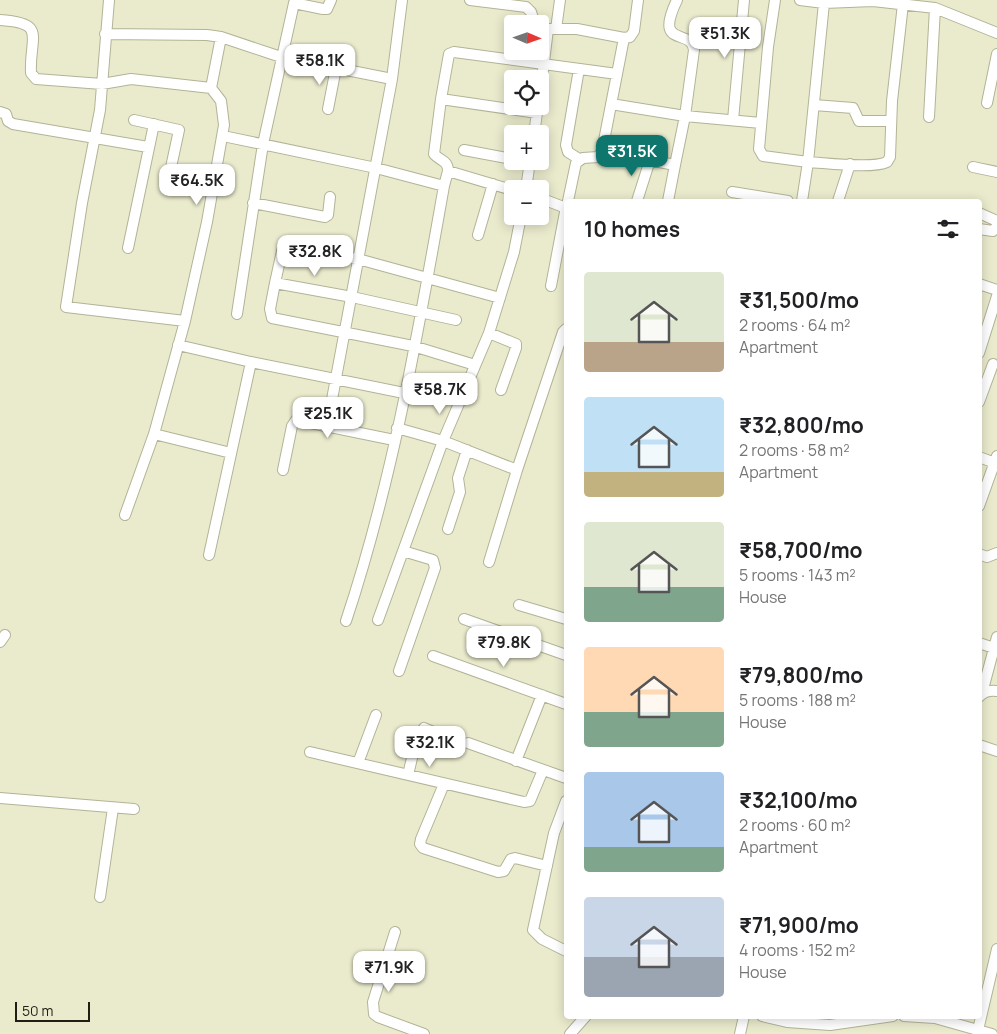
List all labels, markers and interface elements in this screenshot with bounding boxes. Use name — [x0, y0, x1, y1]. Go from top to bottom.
north arrow — [504, 15, 549, 60]
map controls — [504, 15, 549, 225]
pin: ₹51.3K — [684, 17, 766, 59]
text: ₹51.3K — [700, 22, 750, 44]
pin: ₹58.1K — [279, 44, 361, 86]
text: ₹58.1K — [295, 49, 345, 71]
button: locate — [504, 70, 549, 115]
button: + — [504, 125, 549, 170]
pin: ₹31.5K — [591, 134, 673, 177]
text: ₹31.5K — [607, 140, 657, 162]
pin: ₹64.5K — [156, 164, 238, 206]
text: ₹64.5K — [170, 169, 224, 191]
button: − — [504, 180, 549, 225]
text: 10 homes — [584, 215, 680, 243]
icon: filters — [934, 215, 962, 243]
pin: ₹32.8K — [274, 234, 356, 277]
text: ₹32.8K — [288, 240, 342, 262]
text: ₹31,500/mo — [739, 286, 859, 314]
icon: home — [624, 292, 684, 352]
text: 2 rooms · 64 m² — [739, 314, 850, 336]
text: Apartment — [739, 336, 818, 358]
pin: ₹58.7K — [399, 372, 481, 415]
text: ₹58.7K — [414, 378, 466, 400]
pin: ₹25.1K — [287, 396, 369, 439]
text: ₹25.1K — [303, 402, 353, 424]
text: ₹32,800/mo — [739, 411, 864, 439]
icon: home — [624, 417, 684, 477]
text: 2 rooms · 58 m² — [739, 439, 850, 461]
text: Apartment — [739, 461, 818, 483]
text: ₹58,700/mo — [739, 536, 863, 564]
icon: home — [624, 542, 684, 602]
text: 5 rooms · 143 m² — [739, 564, 856, 586]
text: House — [739, 586, 787, 608]
pin: ₹79.8K — [463, 626, 545, 668]
text: ₹79.8K — [477, 631, 531, 653]
text: ₹79,800/mo — [739, 661, 863, 689]
icon: home — [624, 667, 684, 727]
text: 5 rooms · 188 m² — [739, 689, 856, 711]
text: House — [739, 711, 787, 733]
pin: ₹32.1K — [389, 726, 471, 768]
text: ₹32.1K — [405, 731, 455, 753]
text: ₹32,100/mo — [739, 786, 858, 814]
icon: home — [624, 792, 684, 852]
text: 2 rooms · 60 m² — [739, 814, 851, 836]
text: Apartment — [739, 836, 818, 858]
text: ₹71,900/mo — [739, 911, 859, 939]
icon: home — [624, 917, 684, 977]
text: 4 rooms · 152 m² — [739, 939, 855, 961]
pin: ₹71.9K — [348, 950, 430, 993]
text: ₹71.9K — [364, 956, 414, 978]
text: House — [739, 961, 787, 983]
scale bar — [15, 999, 90, 1022]
text: 50 m — [22, 1001, 53, 1020]

